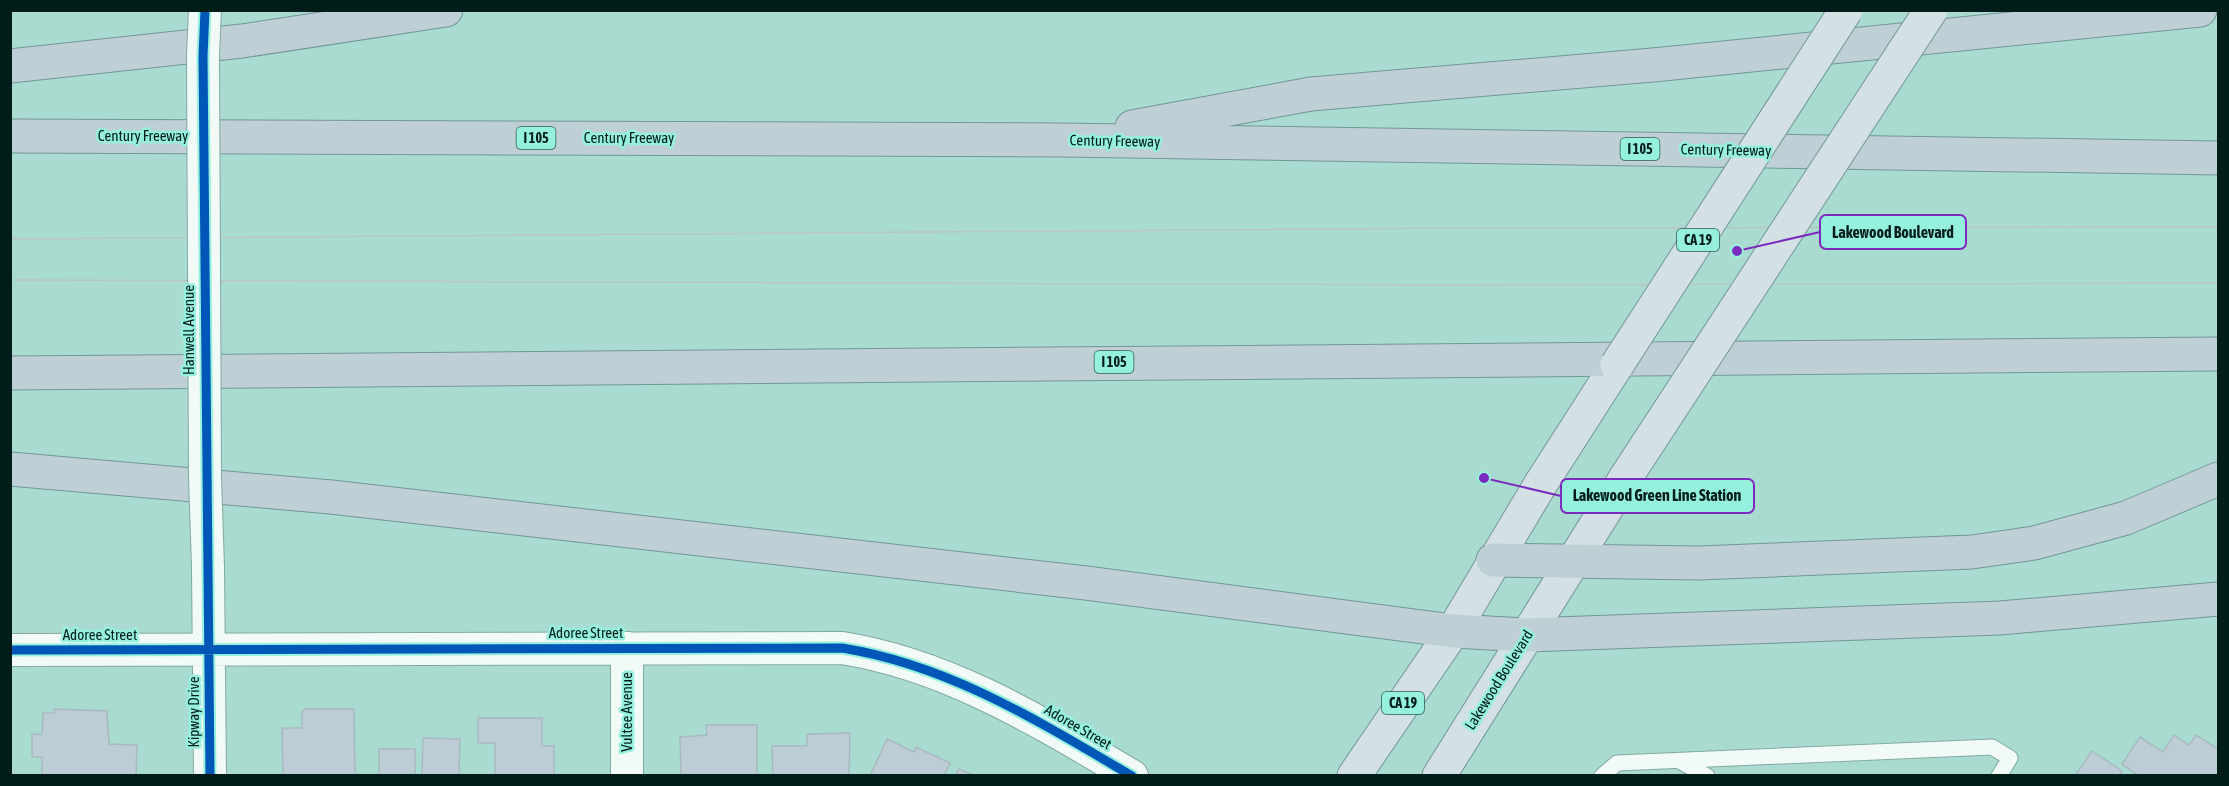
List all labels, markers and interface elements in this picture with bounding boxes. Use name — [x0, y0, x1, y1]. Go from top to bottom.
street label: Century Freeway — [98, 127, 188, 144]
road number: I 105 — [516, 127, 556, 149]
street label: Century Freeway — [584, 129, 674, 146]
street label: Century Freeway — [1070, 131, 1160, 150]
road number: I 105 — [1620, 138, 1660, 160]
street label: Century Freeway — [1681, 140, 1771, 159]
callout: Lakewood Boulevard — [1820, 215, 1966, 249]
text: Lakewood Boulevard — [1832, 223, 1954, 241]
road number: CA 19 — [1677, 229, 1719, 251]
street label: Hanwell Avenue — [180, 285, 197, 375]
road number: I 105 — [1094, 351, 1134, 373]
callout: Lakewood Green Line Station — [1561, 479, 1754, 513]
text: Lakewood Green Line Station — [1573, 486, 1742, 504]
street label: Adoree Street — [549, 624, 623, 641]
street label: Adoree Street — [63, 626, 137, 643]
street label: Lakewood Boulevard — [1461, 627, 1536, 733]
street label: Vultee Avenue — [618, 672, 635, 752]
street label: Kipway Drive — [185, 676, 202, 747]
road number: CA 19 — [1382, 692, 1424, 714]
street label: Adoree Street — [1042, 701, 1115, 753]

